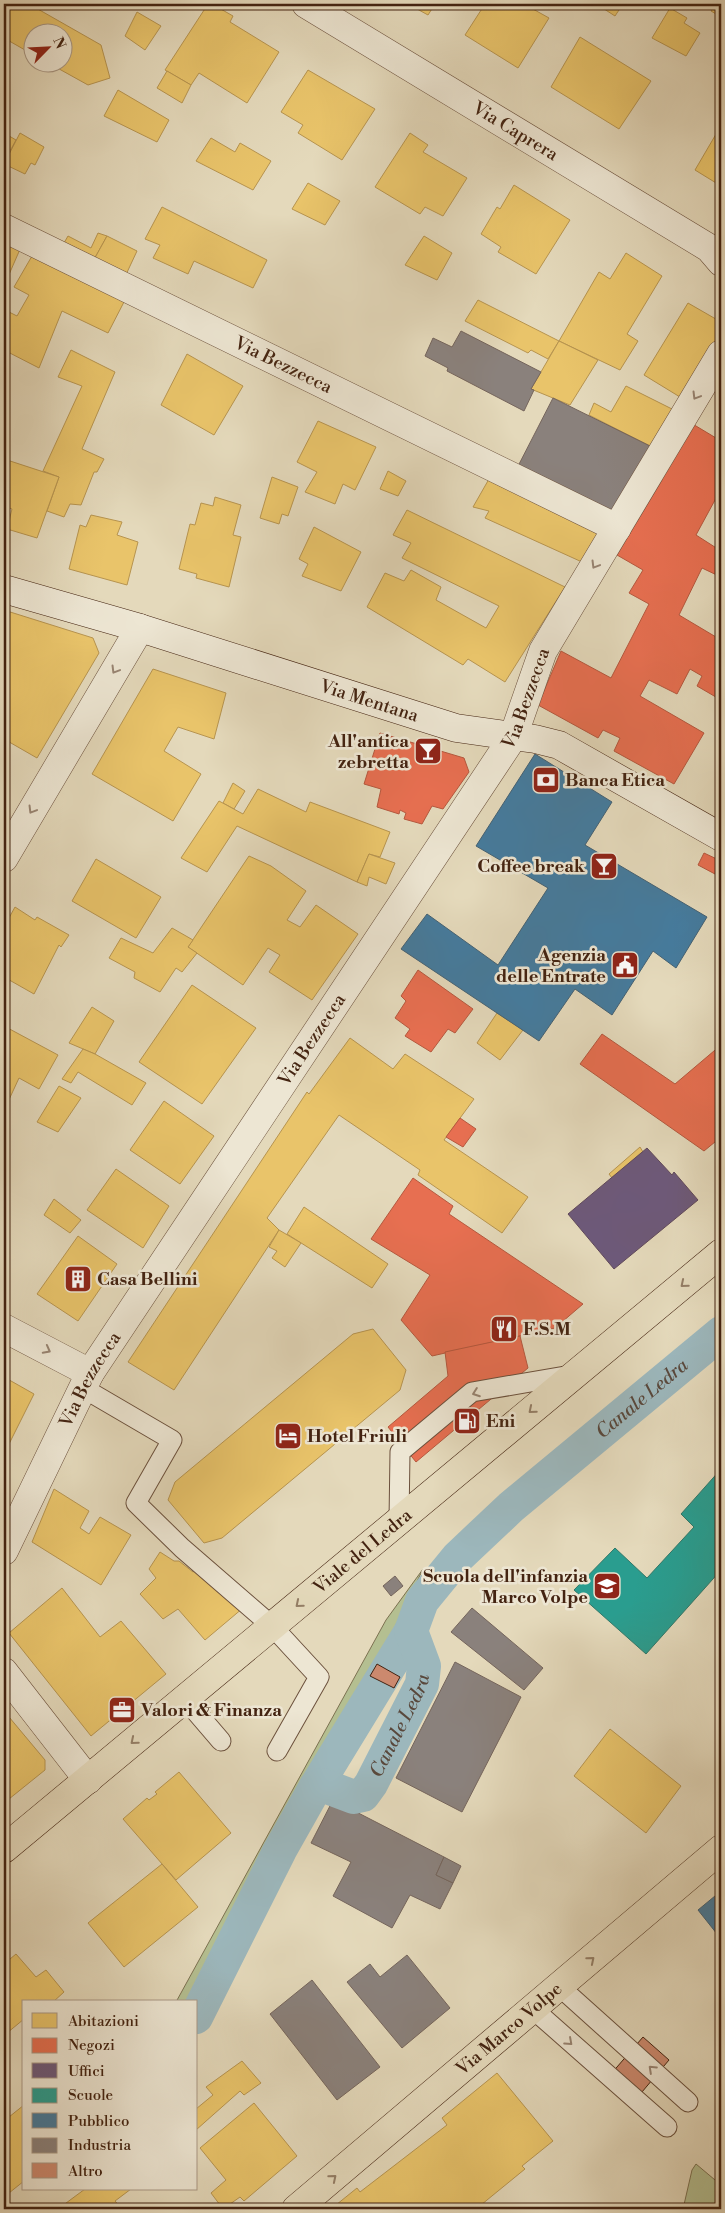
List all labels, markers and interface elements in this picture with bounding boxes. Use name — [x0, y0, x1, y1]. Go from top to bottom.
north arrow — [22, 22, 72, 72]
text: N — [48, 34, 69, 52]
street label: Via Caprera — [468, 96, 563, 166]
street label: Via Bezzecca — [230, 331, 337, 399]
one-way arrow — [693, 390, 703, 399]
one-way arrow — [591, 560, 601, 569]
street label: Via Bezzecca — [496, 644, 555, 755]
one-way arrow — [112, 665, 122, 674]
street label: Via Mentana — [316, 674, 422, 727]
place label: All'antica zebretta — [327, 730, 409, 774]
bar icon: All'antica zebretta — [413, 736, 443, 766]
bank icon: Banca Etica — [531, 765, 561, 795]
place label: Banca Etica — [565, 769, 665, 792]
one-way arrow — [29, 804, 39, 813]
bar icon: Coffee break — [589, 851, 619, 881]
place label: Coffee break — [477, 855, 586, 878]
place label: Agenzia delle Entrate — [496, 944, 606, 988]
public building icon: Agenzia delle Entrate — [610, 950, 640, 980]
street label: Via Bezzecca — [272, 988, 351, 1091]
building icon: Casa Bellini — [63, 1264, 93, 1294]
place label: Casa Bellini — [97, 1268, 198, 1291]
one-way arrow — [680, 1278, 689, 1287]
restaurant icon: F.S.M — [489, 1314, 519, 1344]
place label: F.S.M — [523, 1318, 571, 1341]
street label: Via Bezzecca — [54, 1326, 126, 1432]
one-way arrow — [42, 1344, 51, 1354]
water label: Canale Ledra — [591, 1353, 693, 1444]
one-way arrow — [472, 1387, 481, 1397]
one-way arrow — [529, 1405, 538, 1413]
fuel station icon: Eni — [452, 1406, 482, 1436]
place label: Eni — [486, 1410, 516, 1433]
hotel icon: Hotel Friuli — [273, 1421, 303, 1451]
place label: Hotel Friuli — [307, 1425, 407, 1448]
street label: Viale del Ledra — [308, 1503, 417, 1599]
place label: Scuola dell'infanzia Marco Volpe — [423, 1565, 588, 1609]
school or university icon: Scuola dell'infanzia Marco Volpe — [592, 1571, 622, 1601]
one-way arrow — [296, 1598, 305, 1607]
water label: Canale Ledra — [364, 1673, 435, 1782]
office icon: Valori & Finanza — [107, 1695, 137, 1725]
place label: Valori & Finanza — [140, 1699, 282, 1722]
one-way arrow — [131, 1736, 140, 1745]
one-way arrow — [586, 1957, 595, 1966]
street label: Via Marco Volpe — [450, 1977, 567, 2081]
legend — [22, 2000, 198, 2190]
text: Abitazioni — [67, 2012, 139, 2031]
text: Negozi — [68, 2036, 115, 2055]
one-way arrow — [564, 2036, 573, 2045]
text: Uffici — [68, 2062, 105, 2081]
one-way arrow — [648, 2066, 657, 2075]
text: Scuole — [68, 2086, 113, 2105]
text: Pubblico — [68, 2112, 129, 2131]
text: Industria — [68, 2136, 131, 2155]
text: Altro — [67, 2162, 103, 2181]
one-way arrow — [328, 2174, 337, 2183]

